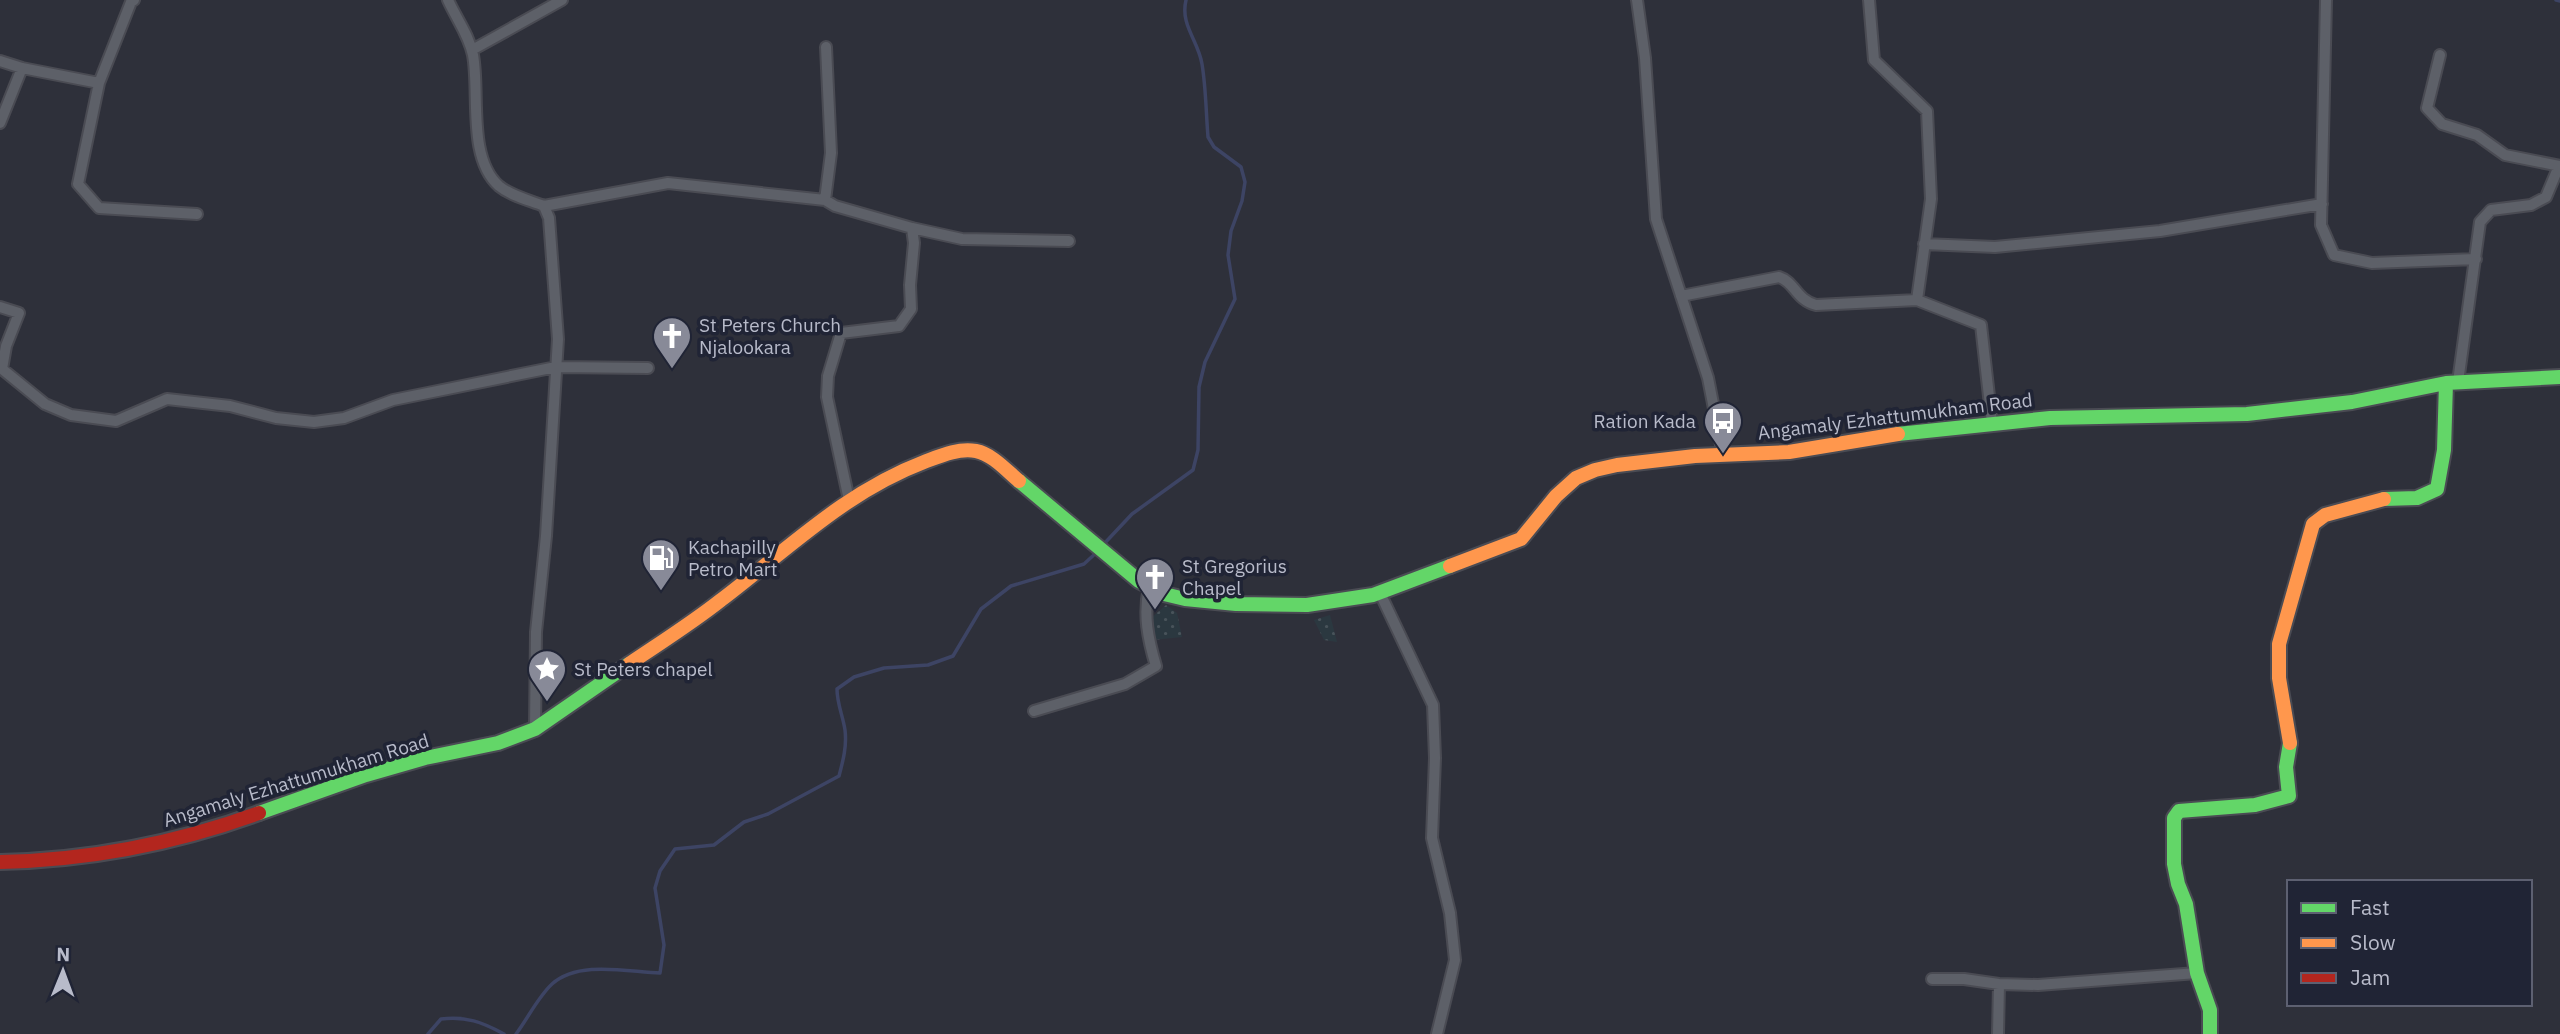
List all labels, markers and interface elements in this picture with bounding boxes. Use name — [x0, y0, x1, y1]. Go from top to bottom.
place label: St Peters Church Njalookara — [699, 313, 841, 359]
church icon: St Peters Church Njalookara — [651, 315, 693, 370]
street label: Angamaly Ezhattumukham Road — [1756, 387, 2034, 445]
bus stop icon: Ration Kada — [1702, 400, 1744, 455]
place label: Ration Kada — [1593, 409, 1696, 433]
place label: Kachapilly Petro Mart — [688, 535, 778, 581]
fuel station icon: Kachapilly Petro Mart — [640, 537, 682, 592]
place label: St Gregorius Chapel — [1182, 554, 1287, 600]
church icon: St Gregorius Chapel — [1134, 556, 1176, 611]
place icon: St Peters chapel — [526, 648, 568, 703]
place label: St Peters chapel — [574, 657, 713, 681]
street label: Angamaly Ezhattumukham Road — [160, 728, 432, 832]
legend — [2287, 880, 2532, 1006]
text: Fast — [2350, 893, 2390, 921]
text: Slow — [2350, 928, 2396, 956]
north arrow — [28, 936, 98, 1006]
text: N — [56, 942, 70, 966]
text: Jam — [2350, 963, 2390, 991]

